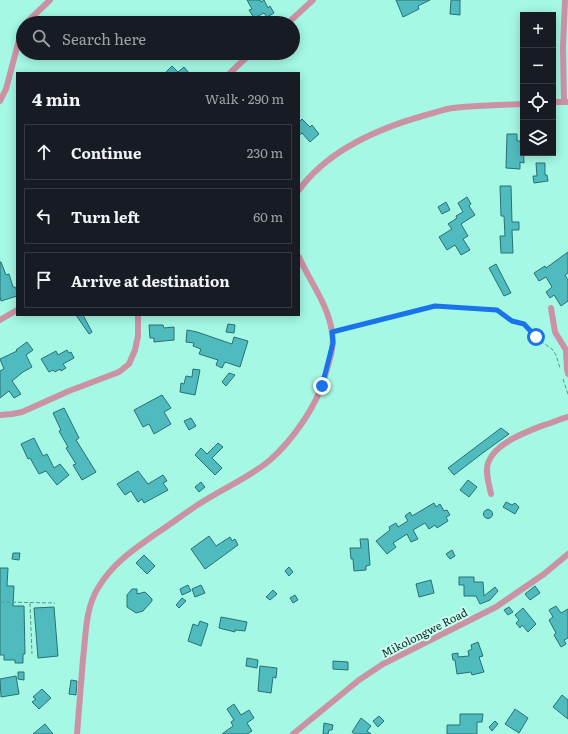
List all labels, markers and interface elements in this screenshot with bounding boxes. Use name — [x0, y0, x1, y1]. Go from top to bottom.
map controls — [520, 12, 556, 156]
button: + — [520, 12, 556, 48]
search box — [16, 16, 300, 60]
icon: search — [30, 27, 52, 49]
text: Search here — [62, 27, 146, 50]
button: − — [520, 48, 556, 84]
button: locate — [520, 84, 556, 120]
text: 4 min — [32, 86, 81, 111]
text: Walk · 290 m — [205, 89, 284, 108]
button: layers — [520, 120, 556, 156]
icon: ahead — [33, 141, 55, 163]
text: Continue — [71, 141, 141, 164]
text: 230 m — [247, 143, 283, 162]
icon: left — [33, 205, 55, 227]
text: Turn left — [71, 205, 140, 228]
text: 60 m — [253, 207, 283, 226]
icon: arrive — [33, 269, 55, 291]
text: Arrive at destination — [71, 269, 230, 292]
route start — [527, 328, 545, 346]
route end — [313, 377, 331, 395]
street label: Mikolongwe Road — [378, 603, 470, 661]

